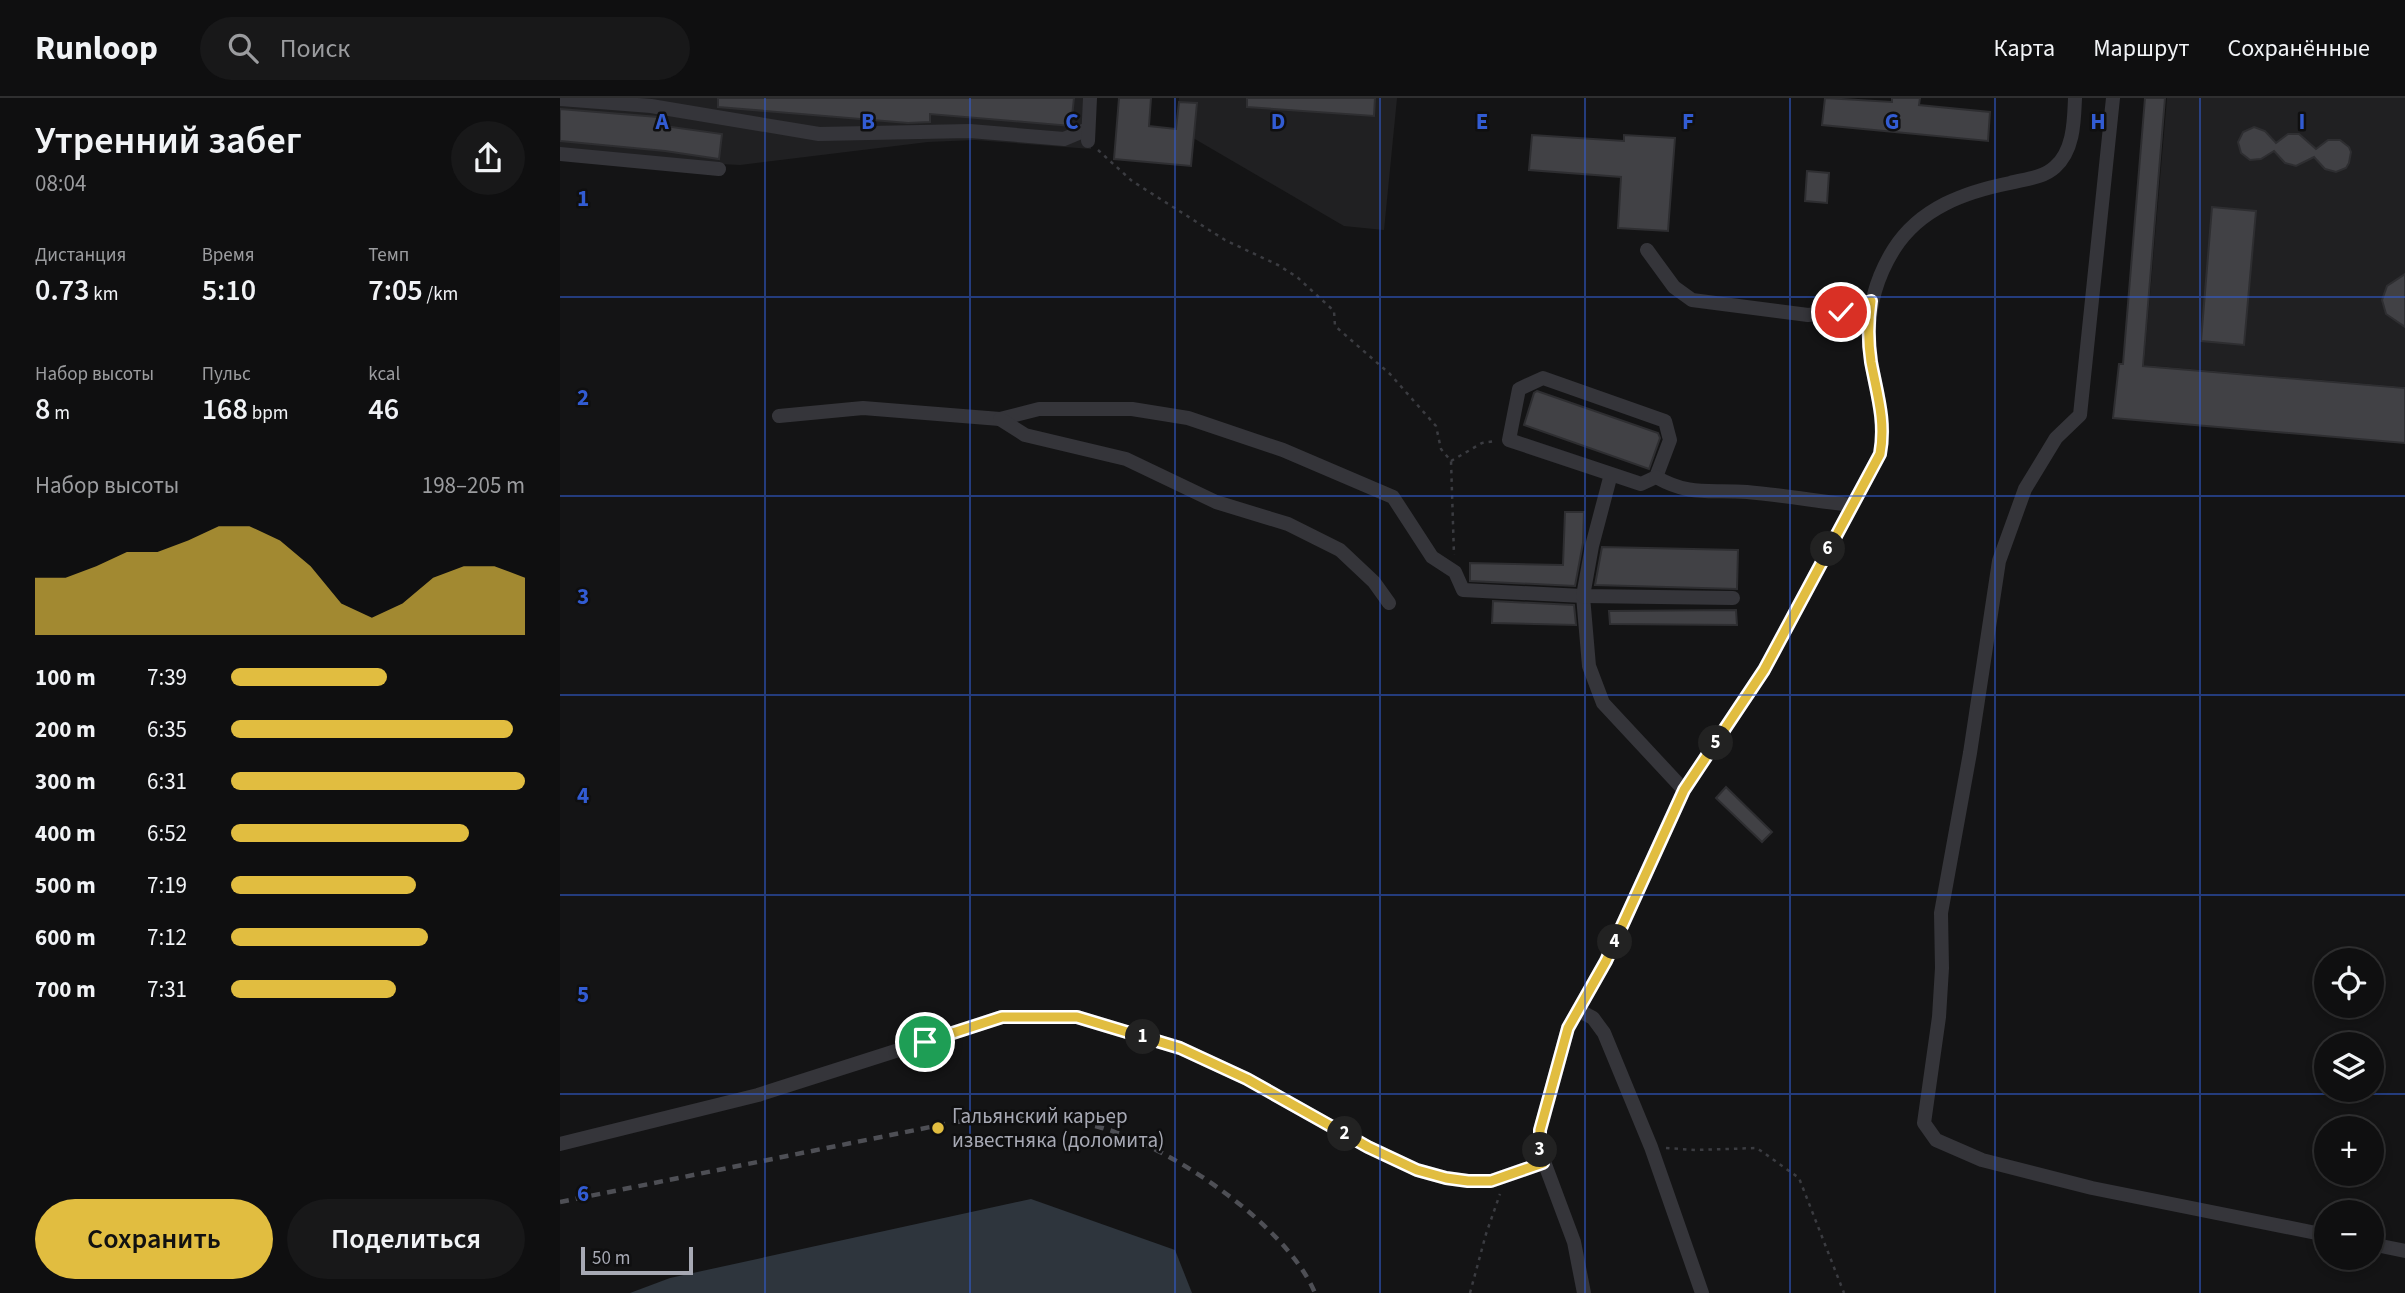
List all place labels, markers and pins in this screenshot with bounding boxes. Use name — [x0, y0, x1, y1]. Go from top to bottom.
pin — [1811, 282, 1871, 342]
pin: 6 — [1810, 532, 1846, 566]
pin: 5 — [1698, 726, 1734, 760]
pin: 4 — [1598, 924, 1632, 960]
pin — [895, 1012, 955, 1072]
pin: 1 — [1126, 1020, 1160, 1054]
place label: Гальянский карьер известняка (доломита) — [952, 1101, 1164, 1155]
pin: 2 — [1328, 1116, 1362, 1152]
marker: Гальянский карьер известняка (доломита) — [930, 1120, 946, 1136]
pin: 3 — [1522, 1132, 1558, 1168]

